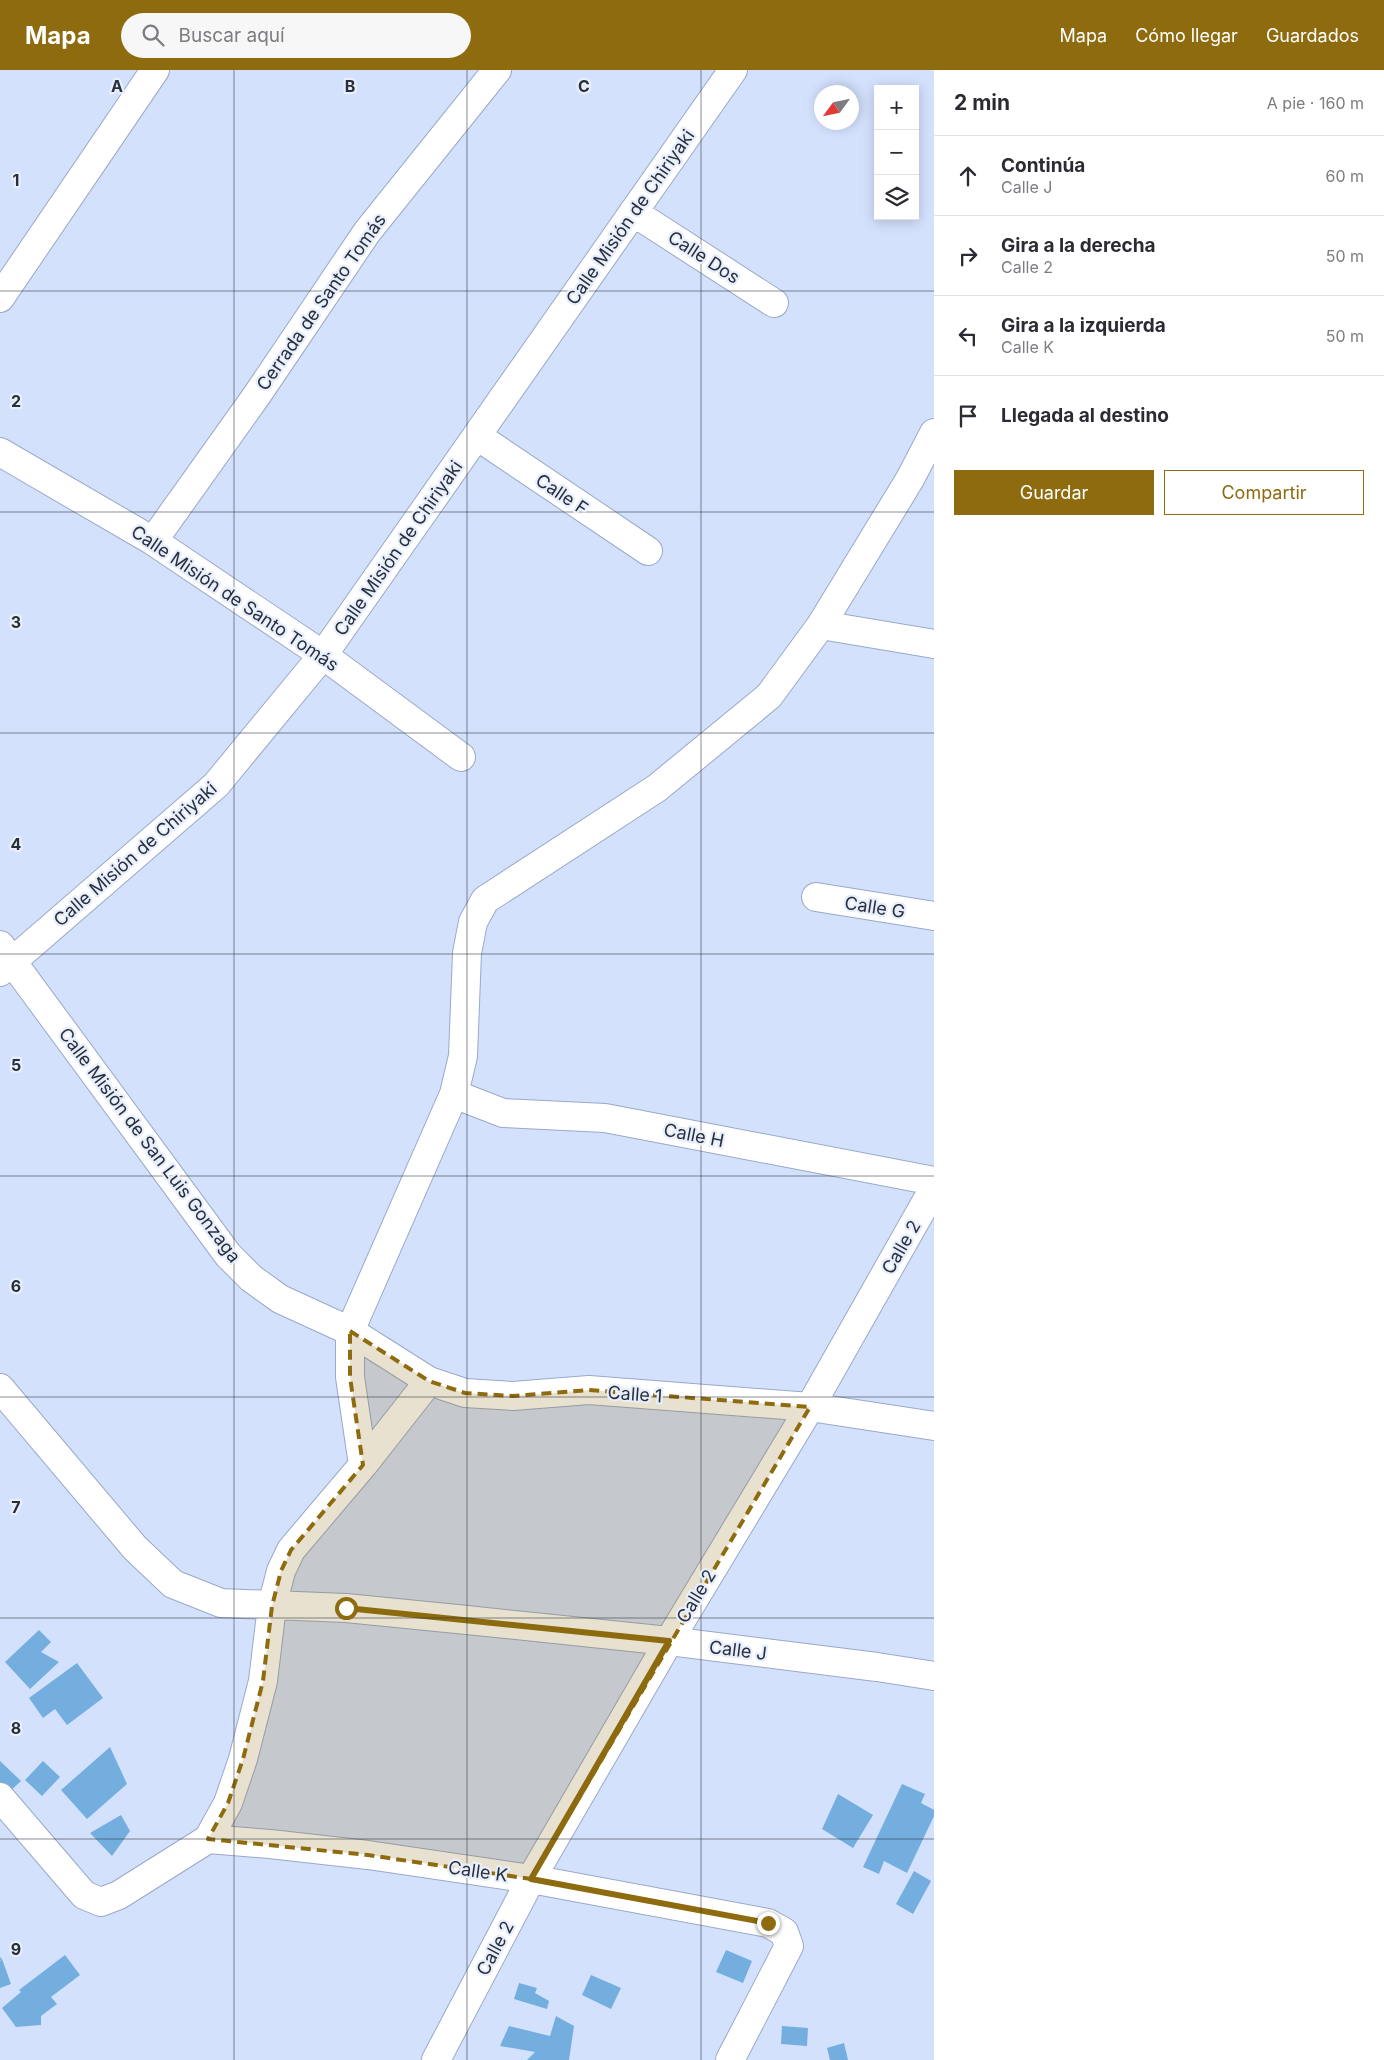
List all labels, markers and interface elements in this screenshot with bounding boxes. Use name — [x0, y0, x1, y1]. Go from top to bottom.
search box — [121, 13, 471, 58]
text: Mapa — [25, 21, 91, 50]
icon: search — [139, 21, 167, 49]
text: Buscar aquí — [179, 24, 285, 47]
text: Mapa — [1060, 25, 1107, 46]
text: Cómo llegar — [1135, 25, 1238, 46]
text: Guardados — [1266, 25, 1359, 46]
text: A — [111, 76, 123, 96]
text: B — [345, 76, 355, 96]
text: C — [578, 76, 590, 96]
north arrow — [814, 85, 859, 130]
map controls — [874, 85, 919, 220]
button: + — [874, 85, 919, 130]
text: 2 min — [954, 90, 1010, 115]
text: A pie · 160 m — [1267, 93, 1364, 113]
street label: Calle Misión de Chiriyaki — [561, 125, 699, 309]
button: − — [874, 130, 919, 175]
text: Continúa — [1001, 154, 1085, 177]
icon: ahead — [954, 162, 982, 190]
text: 60 m — [1325, 166, 1364, 186]
text: 1 — [13, 170, 19, 190]
button: layers — [874, 175, 919, 220]
text: Calle J — [1001, 177, 1052, 197]
street label: Cerrada de Santo Tomás — [252, 210, 390, 394]
street label: Calle Dos — [664, 226, 744, 288]
text: Gira a la derecha — [1001, 234, 1156, 257]
icon: right — [954, 242, 982, 270]
text: 50 m — [1326, 246, 1364, 266]
text: Calle 2 — [1001, 257, 1053, 277]
text: Gira a la izquierda — [1001, 314, 1166, 337]
icon: left — [954, 322, 982, 350]
text: 50 m — [1326, 326, 1364, 346]
text: Calle K — [1001, 337, 1054, 357]
text: 2 — [11, 391, 21, 411]
icon: arrive — [954, 402, 982, 430]
text: Llegada al destino — [1001, 404, 1169, 427]
street label: Calle Misión de Chiriyaki — [329, 456, 467, 640]
street label: Calle F — [532, 469, 592, 519]
button: Guardar — [954, 470, 1154, 515]
button: Compartir — [1164, 470, 1364, 515]
street label: Calle Misión de Santo Tomás — [127, 521, 343, 675]
text: 3 — [11, 612, 21, 632]
street label: Calle Misión de Chiriyaki — [49, 778, 221, 930]
text: 4 — [11, 834, 22, 854]
street label: Calle G — [843, 892, 907, 922]
street label: Calle Misión de San Luis Gonzaga — [55, 1024, 245, 1266]
text: 5 — [11, 1055, 21, 1075]
street label: Calle H — [662, 1119, 726, 1151]
street label: Calle 2 — [877, 1216, 925, 1278]
text: 6 — [11, 1276, 21, 1296]
street label: Calle 1 — [607, 1382, 663, 1406]
text: 7 — [11, 1497, 21, 1517]
street label: Calle 2 — [672, 1566, 720, 1626]
route start — [335, 1597, 358, 1620]
street label: Calle J — [708, 1636, 768, 1664]
text: 8 — [11, 1718, 21, 1738]
street label: Calle K — [447, 1856, 509, 1886]
route end — [757, 1912, 780, 1935]
street label: Calle 2 — [472, 1917, 518, 1979]
text: 9 — [11, 1939, 21, 1959]

